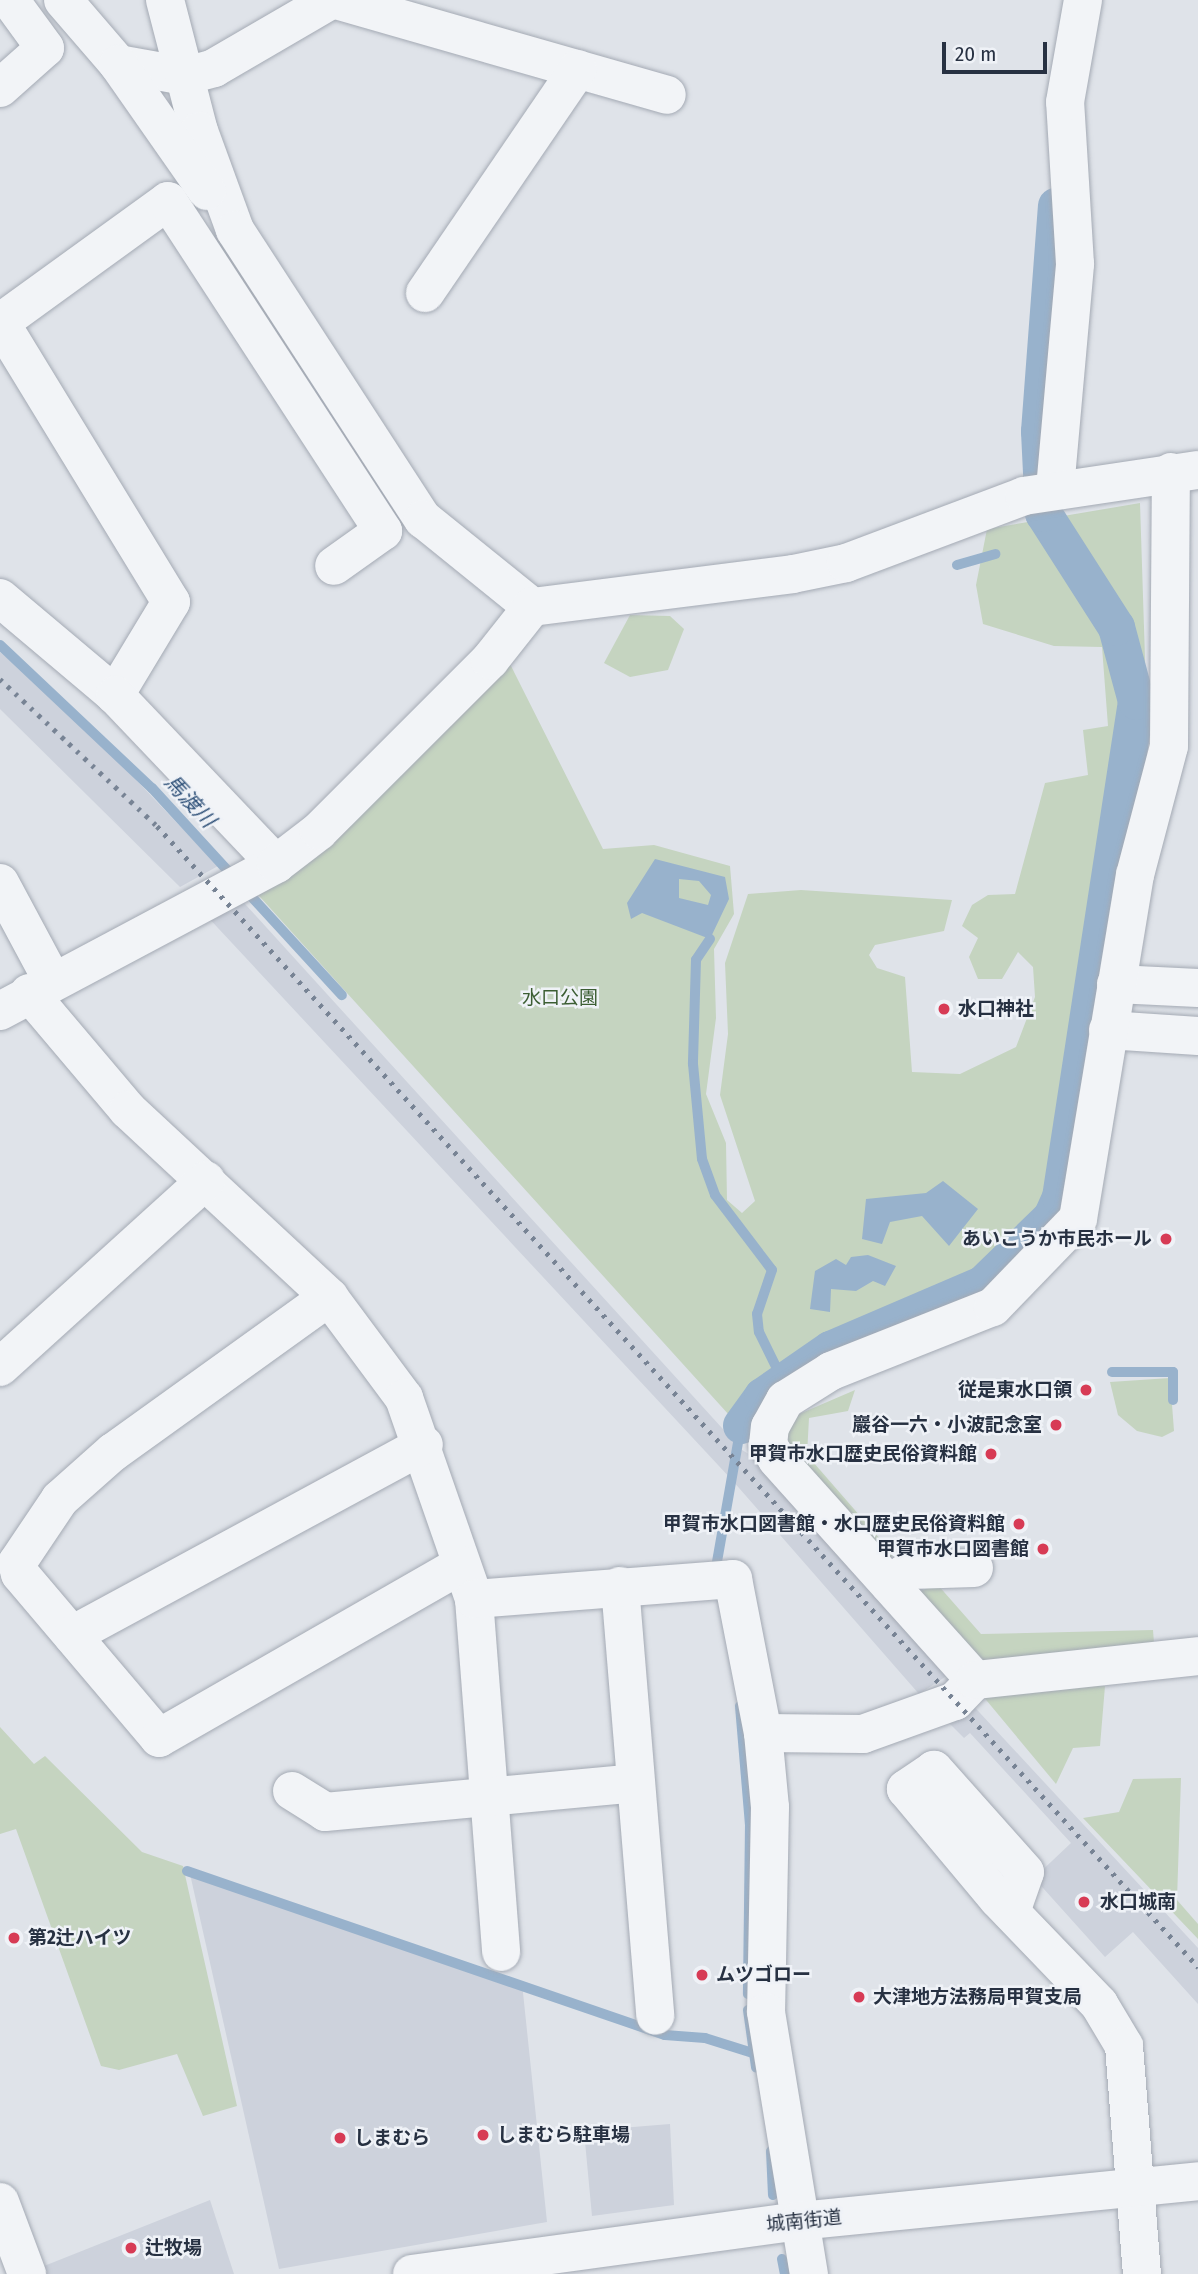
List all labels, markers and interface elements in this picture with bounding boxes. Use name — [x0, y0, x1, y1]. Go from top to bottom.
scale bar — [946, 28, 1051, 72]
text: 20 m — [955, 41, 996, 67]
water label: 馬渡川 — [159, 769, 221, 833]
park label: 水口公園 — [522, 987, 598, 1009]
place label: 水口神社 — [958, 998, 1034, 1020]
marker: 水口神社 — [936, 1001, 952, 1017]
place label: あいこうか市民ホール — [962, 1228, 1152, 1250]
marker: あいこうか市民ホール — [1158, 1231, 1174, 1247]
place label: 従是東水口領 — [958, 1379, 1072, 1401]
marker: 従是東水口領 — [1078, 1382, 1094, 1398]
place label: 巖谷一六・小波記念室 — [852, 1414, 1042, 1436]
marker: 巖谷一六・小波記念室 — [1048, 1417, 1064, 1433]
place label: 甲賀市水口歴史民俗資料館 — [749, 1443, 977, 1465]
marker: 甲賀市水口歴史民俗資料館 — [983, 1446, 999, 1462]
place label: 甲賀市水口図書館・水口歴史民俗資料館 — [663, 1513, 1005, 1535]
marker: 甲賀市水口図書館・水口歴史民俗資料館 — [1011, 1516, 1027, 1532]
place label: 甲賀市水口図書館 — [877, 1538, 1029, 1560]
marker: 甲賀市水口図書館 — [1035, 1541, 1051, 1557]
place label: 水口城南 — [1100, 1891, 1176, 1913]
marker: 水口城南 — [1074, 1892, 1094, 1912]
place label: 第2辻ハイツ — [28, 1927, 132, 1949]
marker: 第2辻ハイツ — [6, 1930, 22, 1946]
place label: ムツゴロー — [716, 1964, 811, 1986]
marker: ムツゴロー — [694, 1967, 710, 1983]
place label: 大津地方法務局甲賀支局 — [873, 1986, 1082, 2008]
marker: 大津地方法務局甲賀支局 — [851, 1989, 867, 2005]
place label: しまむら駐車場 — [497, 2124, 630, 2146]
place label: しまむら — [354, 2127, 430, 2149]
marker: しまむら駐車場 — [475, 2127, 491, 2143]
marker: しまむら — [332, 2130, 348, 2146]
street label: 城南街道 — [765, 2206, 843, 2236]
place label: 辻牧場 — [145, 2237, 202, 2259]
marker: 辻牧場 — [123, 2240, 139, 2256]

